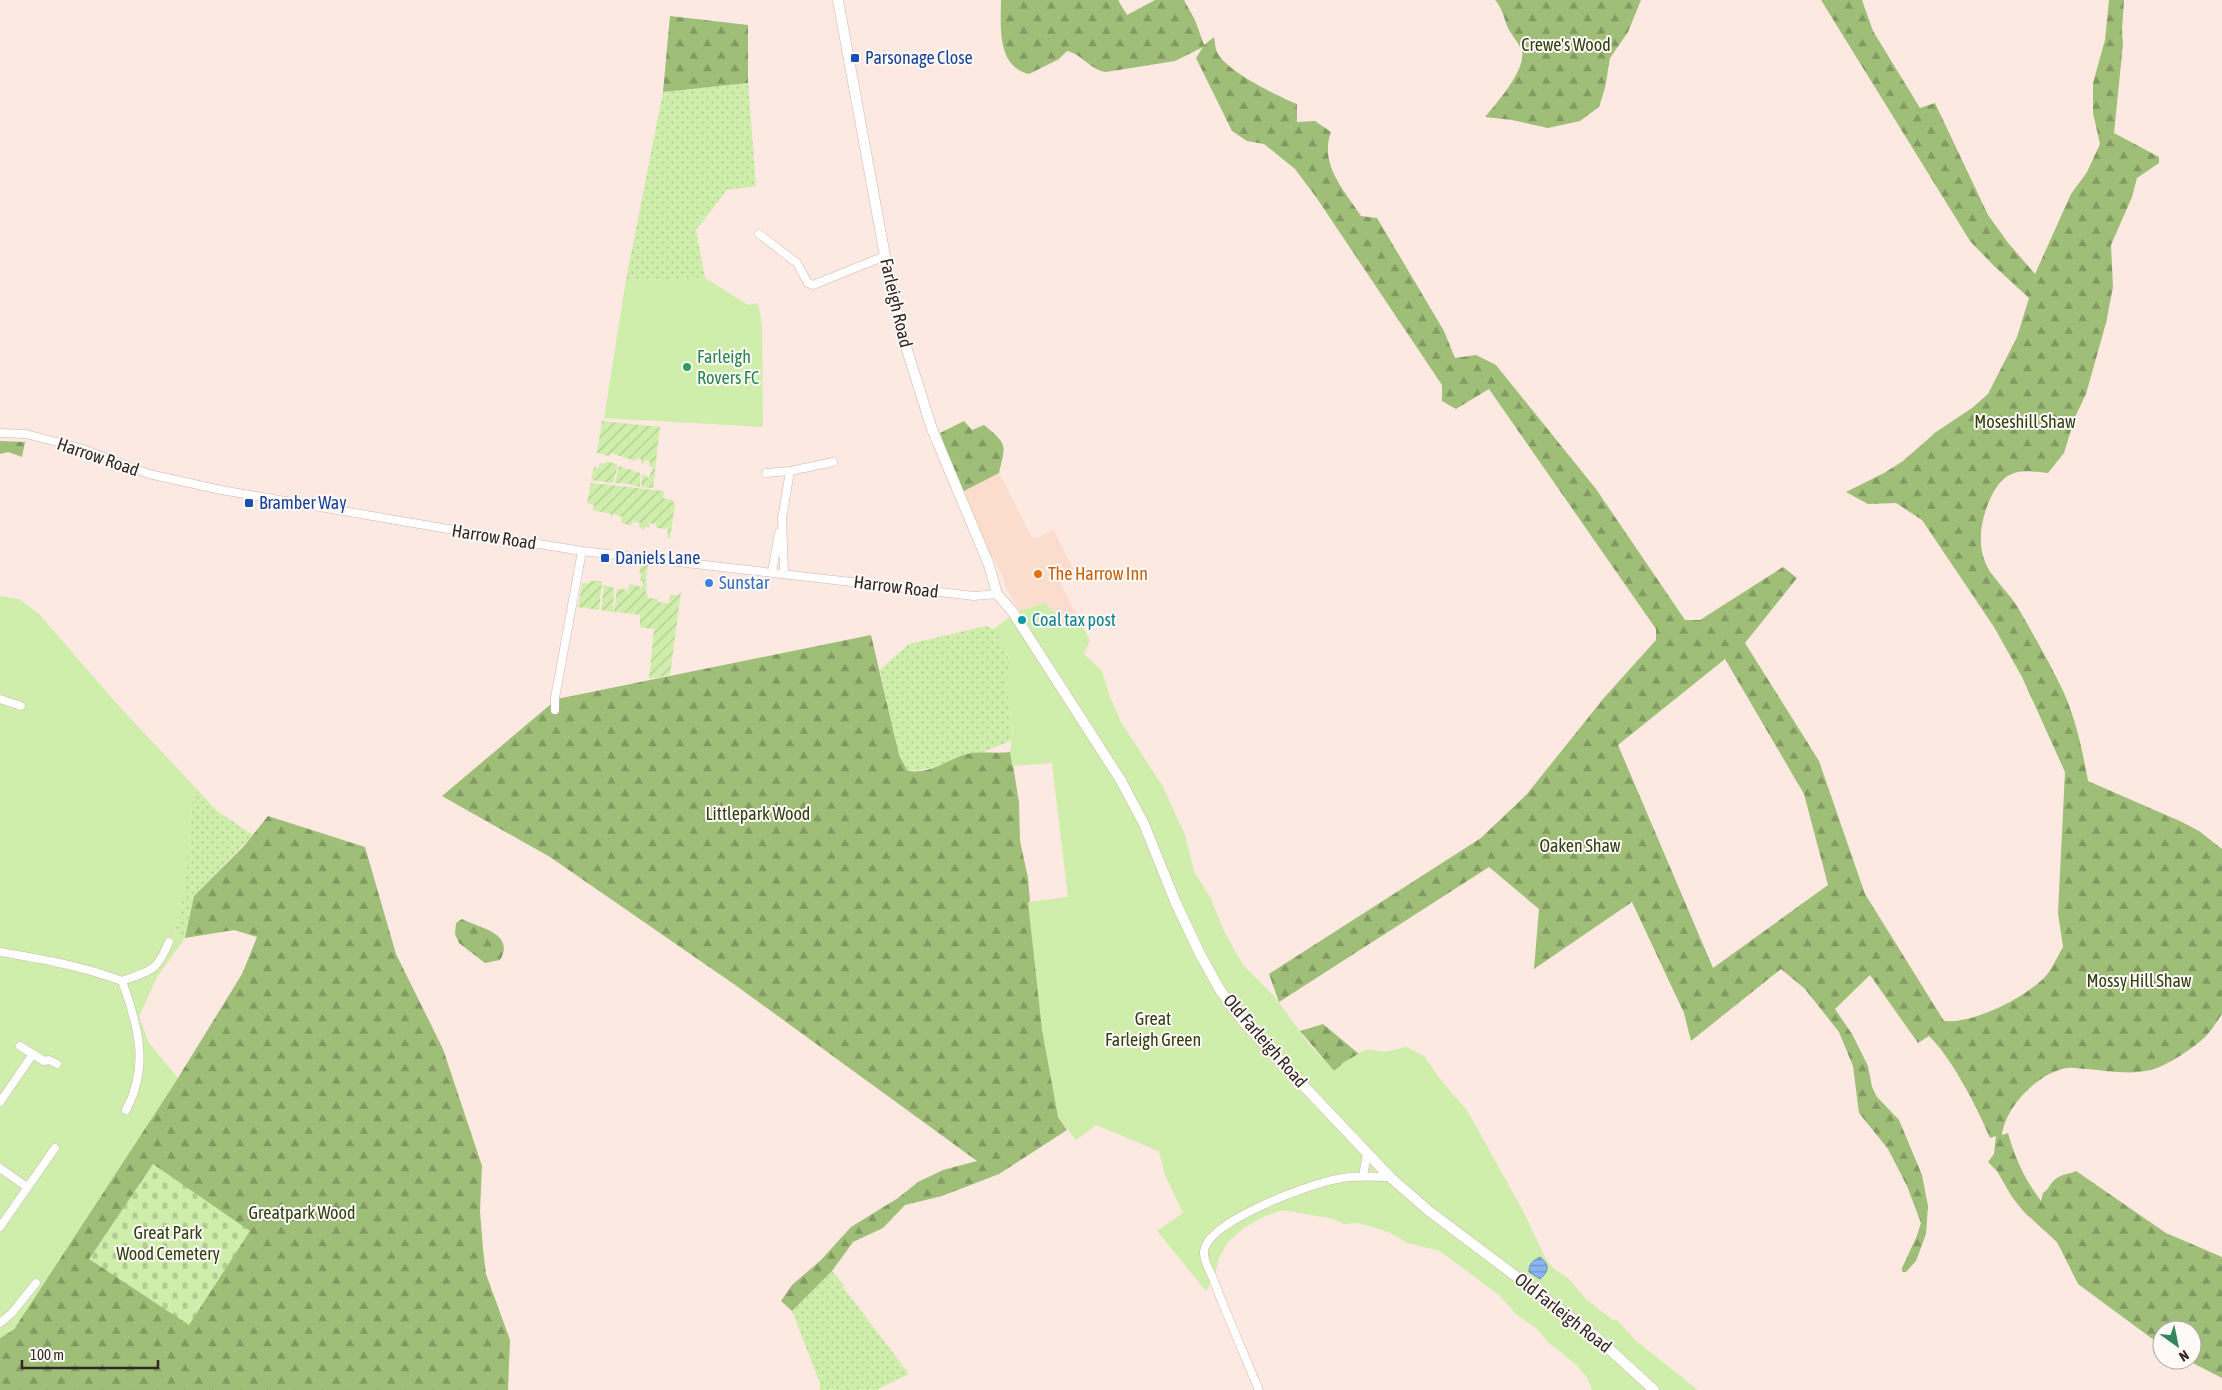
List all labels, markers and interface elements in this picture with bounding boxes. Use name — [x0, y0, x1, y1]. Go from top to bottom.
park label: Crewe's Wood — [1521, 34, 1611, 55]
place label: Parsonage Close — [865, 47, 973, 68]
marker: Parsonage Close — [849, 52, 861, 64]
street label: Farleigh Road — [876, 256, 917, 349]
place label: Farleigh Rovers FC — [697, 346, 759, 388]
marker: Farleigh Rovers FC — [681, 361, 693, 373]
park label: Moseshill Shaw — [1974, 411, 2076, 432]
street label: Harrow Road — [54, 433, 142, 480]
place label: Bramber Way — [259, 492, 347, 513]
marker: Bramber Way — [243, 497, 255, 509]
street label: Harrow Road — [450, 519, 538, 554]
place label: Daniels Lane — [615, 547, 700, 568]
marker: Daniels Lane — [599, 552, 611, 564]
place label: The Harrow Inn — [1048, 563, 1148, 584]
marker: The Harrow Inn — [1032, 568, 1044, 580]
street label: Harrow Road — [852, 571, 940, 602]
place label: Sunstar — [719, 572, 770, 593]
marker: Sunstar — [703, 577, 715, 589]
place label: Coal tax post — [1032, 609, 1116, 630]
marker: Coal tax post — [1016, 614, 1028, 626]
park label: Littlepark Wood — [706, 803, 810, 824]
park label: Oaken Shaw — [1539, 835, 1621, 856]
park label: Mossy Hill Shaw — [2086, 970, 2192, 991]
street label: Old Farleigh Road — [1219, 990, 1312, 1092]
park label: Great Farleigh Green — [1105, 1008, 1201, 1050]
park label: Greatpark Wood — [248, 1202, 356, 1223]
park label: Great Park Wood Cemetery — [116, 1222, 220, 1264]
street label: Old Farleigh Road — [1511, 1268, 1616, 1357]
north arrow — [2152, 1320, 2202, 1370]
scale bar — [22, 1338, 159, 1370]
text: 100 m — [30, 1346, 64, 1363]
text: N — [2176, 1347, 2192, 1365]

